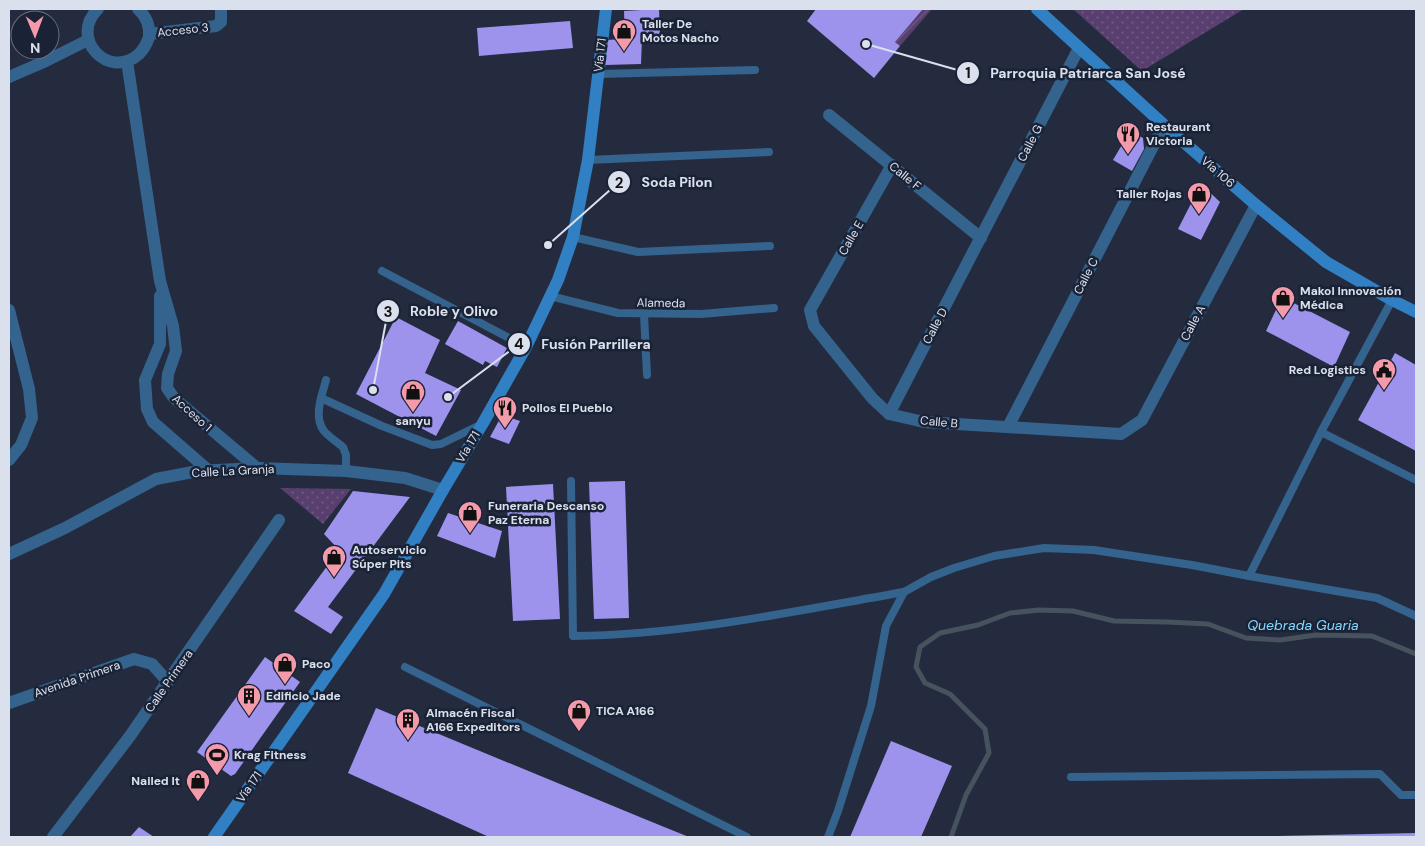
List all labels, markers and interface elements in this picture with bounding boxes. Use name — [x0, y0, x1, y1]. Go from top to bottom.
north arrow — [10, 10, 60, 60]
place label: Taller De Motos Nacho — [642, 16, 719, 46]
shop icon: Taller De Motos Nacho — [611, 18, 637, 52]
street label: Acceso 3 — [156, 19, 210, 41]
street label: Vía 171 — [590, 37, 610, 73]
text: N — [30, 39, 40, 57]
callout: Parroquia Patriarca San José — [956, 58, 1196, 87]
text: 1 — [965, 63, 971, 83]
text: Parroquia Patriarca San José — [990, 64, 1186, 82]
place label: Restaurant Victoria — [1146, 119, 1211, 149]
restaurant icon: Restaurant Victoria — [1115, 121, 1141, 155]
street label: Calle G — [1014, 122, 1046, 164]
street label: Vía 106 — [1198, 153, 1238, 191]
street label: Calle F — [886, 158, 925, 194]
callout: Soda Pilon — [607, 168, 723, 197]
text: 2 — [615, 173, 624, 193]
text: Soda Pilon — [641, 173, 713, 191]
shop icon: Taller Rojas — [1186, 181, 1212, 215]
place label: Taller Rojas — [1116, 186, 1182, 202]
street label: Calle E — [835, 218, 867, 258]
street label: Calle C — [1070, 255, 1102, 297]
place label: Makol Innovación Médica — [1300, 283, 1401, 313]
shop icon: Makol Innovación Médica — [1270, 285, 1296, 319]
street label: Alameda — [636, 295, 686, 311]
callout: Roble y Olivo — [375, 297, 508, 326]
text: 3 — [383, 302, 393, 322]
text: Roble y Olivo — [410, 302, 498, 320]
street label: Calle A — [1177, 302, 1209, 344]
street label: Calle D — [919, 305, 951, 347]
callout: Fusión Parrillera — [506, 329, 661, 358]
text: 4 — [514, 334, 524, 354]
text: Fusión Parrillera — [541, 335, 651, 353]
public building icon: Red Logistics — [1371, 357, 1397, 391]
place label: Red Logistics — [1289, 362, 1366, 378]
shop icon: sanyu — [400, 379, 426, 413]
street label: Acceso 1 — [169, 391, 215, 435]
restaurant icon: Pollos El Pueblo — [492, 395, 518, 429]
place label: Pollos El Pueblo — [522, 400, 613, 416]
street label: Calle B — [920, 412, 958, 432]
place label: sanyu — [395, 413, 431, 429]
street label: Vía 171 — [452, 428, 484, 466]
street label: Calle La Granja — [191, 461, 275, 481]
place label: Funeraria Descanso Paz Eterna — [488, 498, 604, 528]
shop icon: Funeraria Descanso Paz Eterna — [457, 500, 483, 534]
place label: Autoservicio Súper Pits — [352, 542, 427, 572]
shop icon: Autoservicio Súper Pits — [321, 544, 347, 578]
water label: Quebrada Guaria — [1247, 616, 1359, 634]
street label: Calle Primera — [141, 646, 197, 716]
shop icon: Paco — [272, 651, 298, 685]
place label: Paco — [302, 656, 331, 672]
street label: Avenida Primera — [32, 657, 122, 701]
building icon: Edificio Jade — [236, 683, 262, 717]
place label: Edificio Jade — [266, 688, 341, 704]
shop icon: TICA A166 — [566, 698, 592, 732]
place label: TICA A166 — [596, 703, 654, 719]
place label: Almacén Fiscal A166 Expeditors — [426, 705, 520, 735]
building icon: Almacén Fiscal A166 Expeditors — [395, 707, 421, 741]
sports icon: Krag Fitness — [204, 742, 230, 776]
place label: Krag Fitness — [234, 747, 306, 763]
shop icon: Nailed It — [185, 768, 211, 802]
street label: Vía 171 — [233, 768, 265, 806]
place label: Nailed It — [131, 773, 180, 789]

